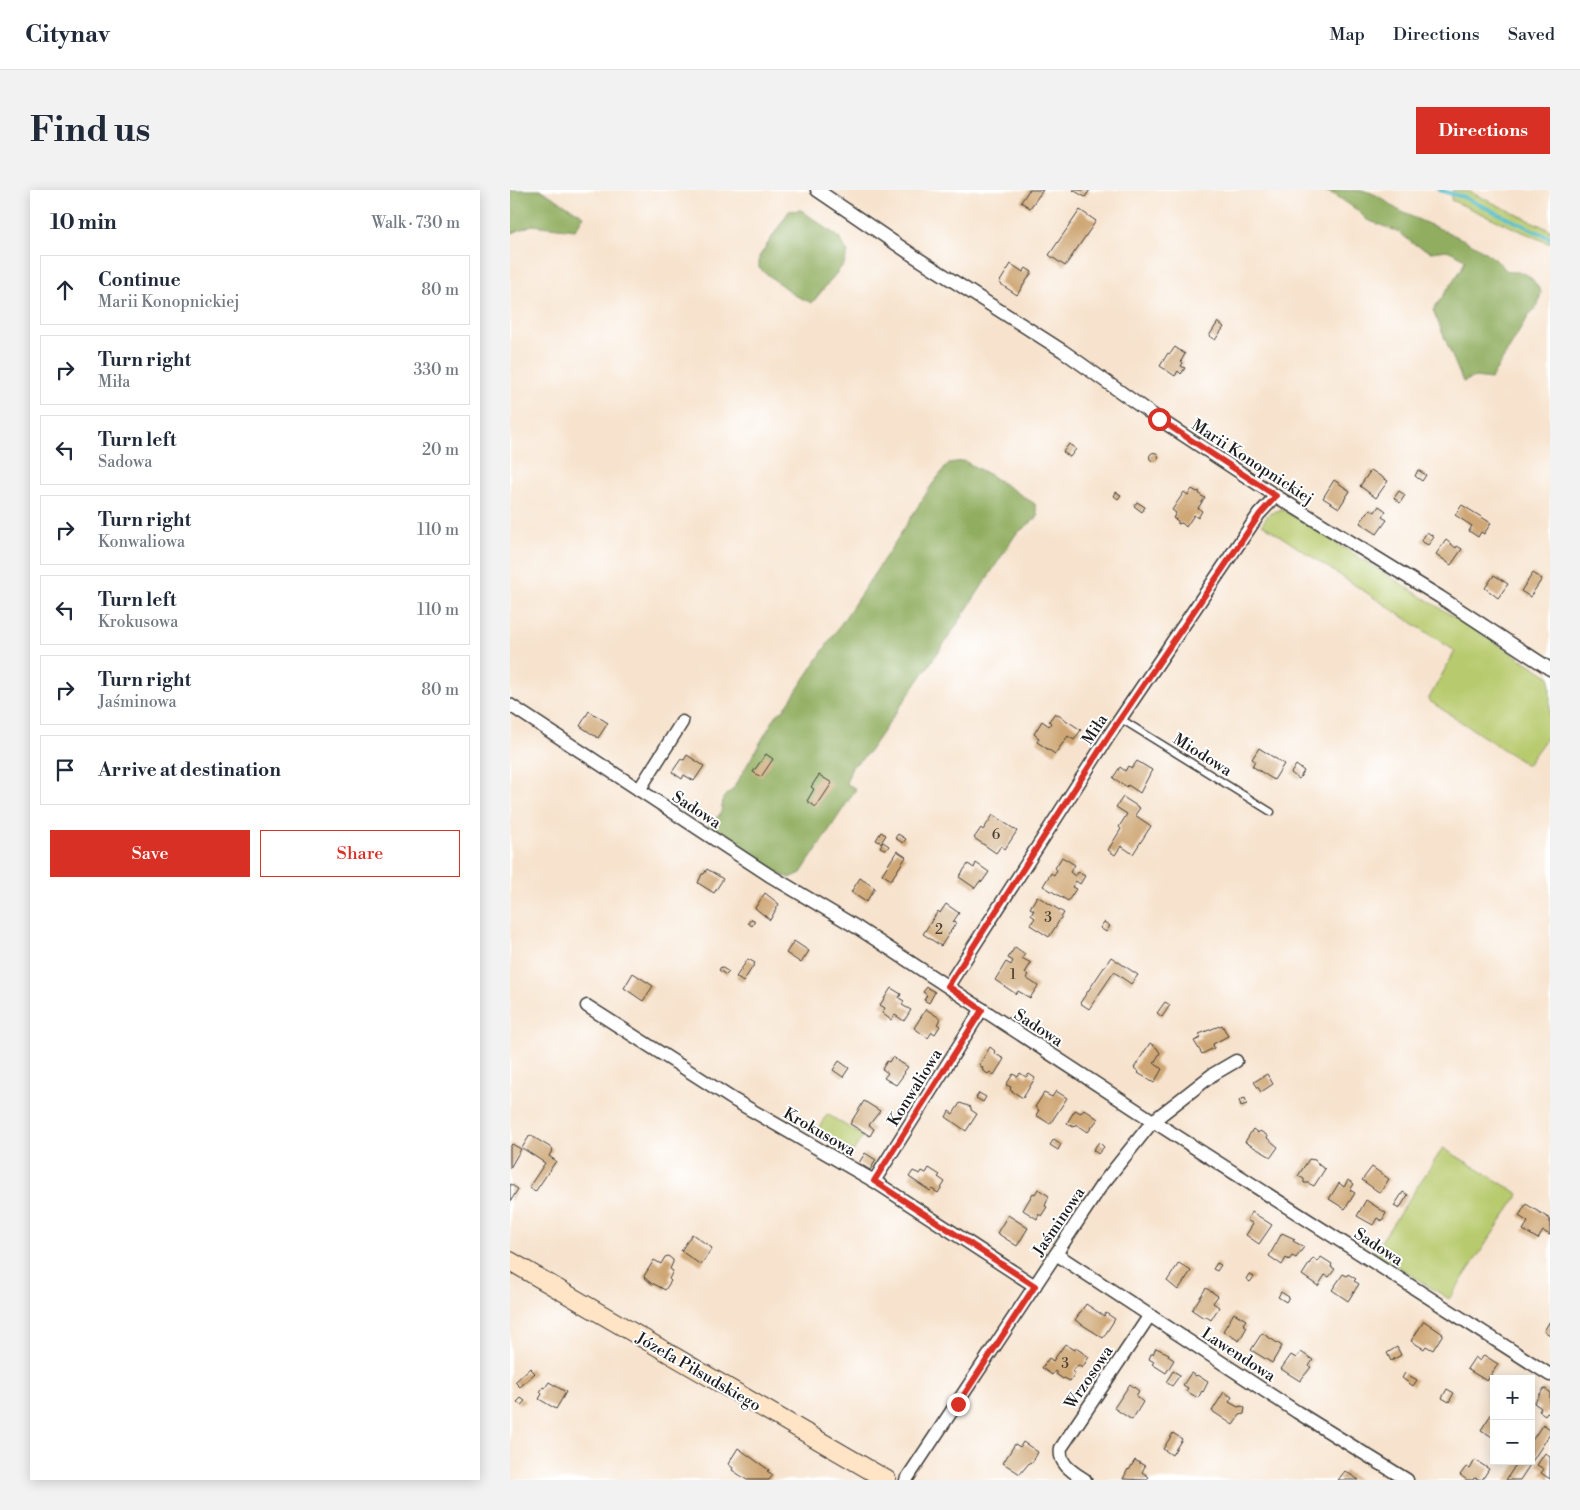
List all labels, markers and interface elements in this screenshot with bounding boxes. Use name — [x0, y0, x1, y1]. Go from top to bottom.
text: Citynav — [25, 20, 110, 50]
text: Map — [1329, 23, 1365, 46]
text: Directions — [1393, 23, 1480, 46]
text: Saved — [1508, 23, 1555, 46]
button: Directions — [1416, 107, 1550, 154]
text: Find us — [30, 109, 150, 152]
text: 10 min — [50, 210, 117, 236]
text: Walk · 730 m — [371, 213, 460, 233]
text: Continue — [98, 268, 181, 292]
icon: ahead — [51, 276, 79, 304]
text: 80 m — [421, 280, 459, 300]
text: Marii Konopnickiej — [98, 292, 240, 312]
text: Turn right — [98, 348, 191, 372]
icon: right — [51, 356, 79, 384]
text: 330 m — [413, 360, 459, 380]
text: Miła — [98, 372, 130, 392]
route start — [1148, 408, 1171, 431]
street label: Marii Konopnickiej — [1188, 415, 1317, 509]
text: Turn left — [98, 428, 177, 452]
icon: left — [51, 436, 79, 464]
text: 20 m — [422, 440, 459, 460]
text: Sadowa — [98, 452, 152, 472]
text: Turn right — [98, 508, 191, 532]
icon: right — [51, 516, 79, 544]
text: 110 m — [417, 520, 459, 540]
text: Konwaliowa — [98, 532, 185, 552]
text: Turn left — [98, 588, 177, 612]
icon: left — [51, 596, 79, 624]
text: 110 m — [417, 600, 459, 620]
text: Krokusowa — [98, 612, 178, 632]
text: Turn right — [98, 668, 191, 692]
icon: right — [51, 676, 79, 704]
text: 80 m — [421, 680, 459, 700]
text: Jaśminowa — [98, 692, 177, 712]
street label: Miła — [1078, 710, 1112, 749]
street label: Miodowa — [1169, 729, 1236, 781]
icon: arrive — [51, 756, 79, 784]
text: Arrive at destination — [98, 758, 281, 782]
street label: Sadowa — [668, 787, 725, 834]
house number: 6 — [992, 826, 1001, 844]
button: Save — [50, 830, 250, 877]
button: Share — [260, 830, 460, 877]
house number: 3 — [1044, 909, 1052, 927]
house number: 2 — [935, 921, 943, 939]
house number: 1 — [1010, 966, 1016, 984]
street label: Sadowa — [1010, 1005, 1067, 1052]
street label: Konwaliowa — [883, 1044, 947, 1130]
street label: Krokusowa — [780, 1103, 860, 1161]
street label: Jaśminowa — [1028, 1183, 1090, 1261]
street label: Sadowa — [1350, 1224, 1407, 1271]
street label: Lawendowa — [1198, 1324, 1280, 1387]
street label: Józefa Piłsudskiego — [632, 1327, 765, 1416]
street label: Wrzosowa — [1060, 1341, 1118, 1414]
house number: 3 — [1061, 1355, 1069, 1373]
map controls — [1490, 1375, 1535, 1465]
button: + — [1490, 1375, 1535, 1420]
route end — [947, 1393, 970, 1416]
button: − — [1490, 1420, 1535, 1465]

